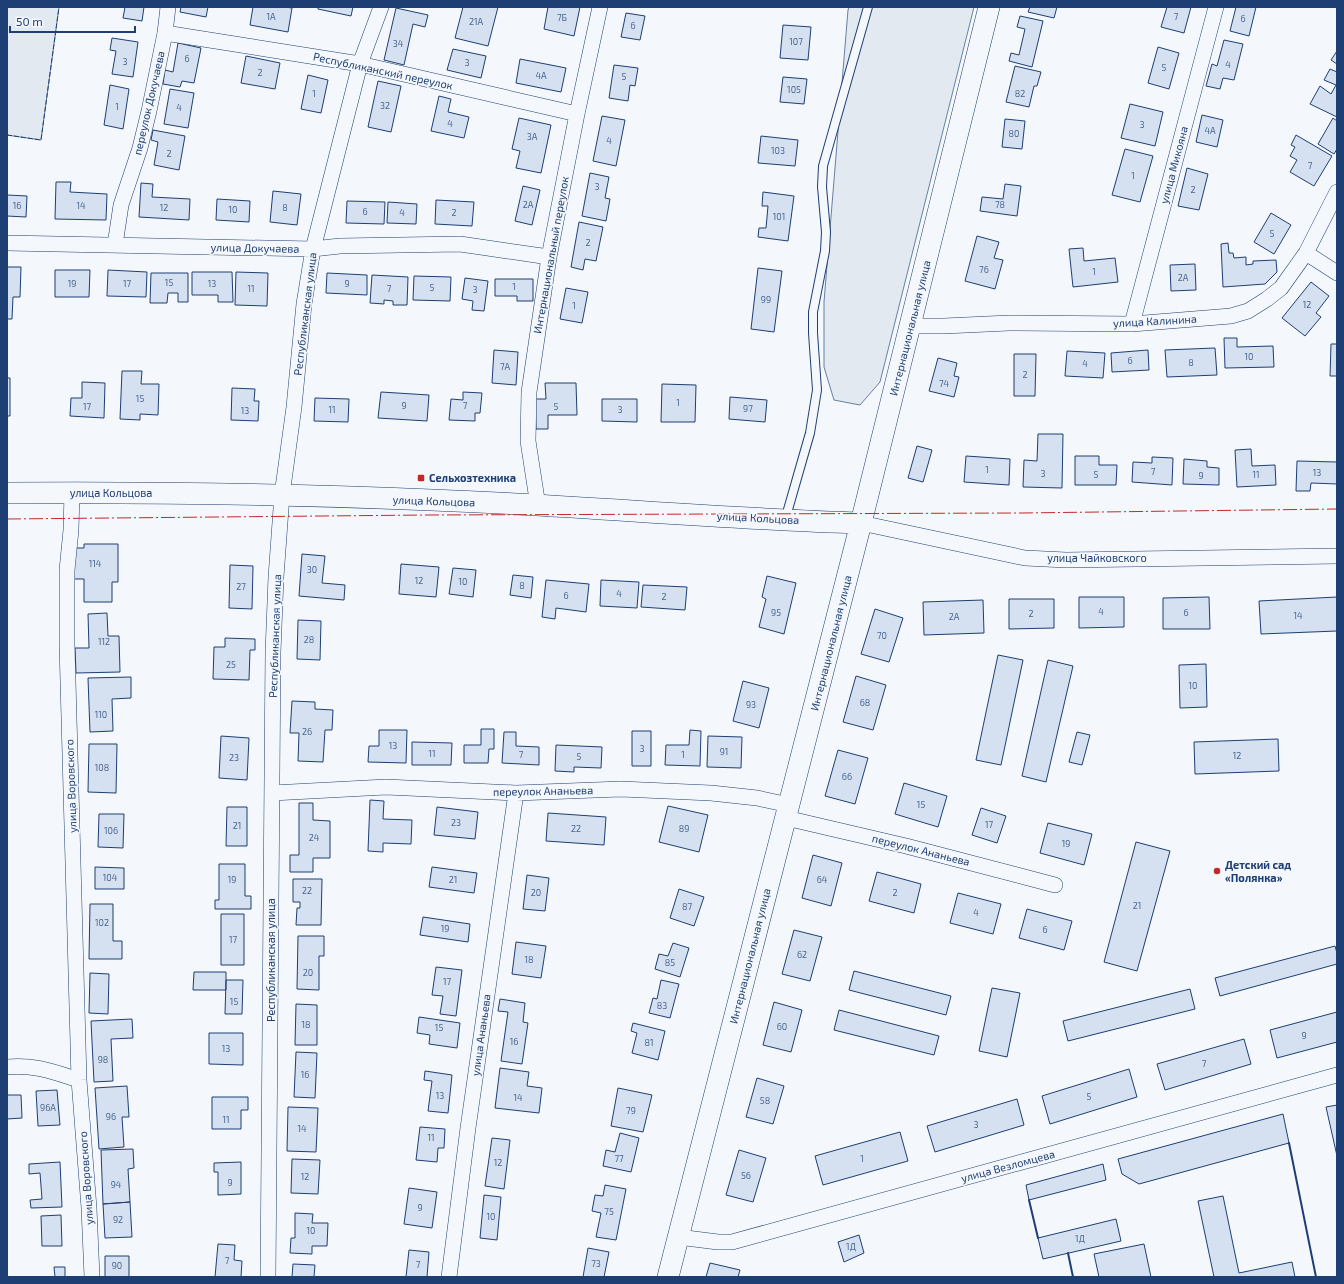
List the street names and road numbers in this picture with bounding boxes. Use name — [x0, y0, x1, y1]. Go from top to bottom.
street label: Республиканский переулок — [312, 49, 454, 93]
street label: переулок Докучаева — [130, 50, 168, 156]
street label: улица Микояна — [1157, 125, 1191, 205]
street label: Интернациональный переулок — [530, 175, 572, 335]
street label: улица Докучаева — [210, 240, 300, 256]
street label: Республиканская улица — [291, 252, 319, 376]
street label: Интернациональная улица — [886, 259, 934, 397]
street label: улица Калинина — [1113, 312, 1197, 330]
street label: улица Кольцова — [70, 486, 152, 500]
street label: улица Кольцова — [392, 493, 476, 509]
street label: улица Кольцова — [716, 509, 800, 527]
street label: улица Чайковского — [1047, 551, 1147, 565]
street label: Республиканская улица — [266, 574, 284, 698]
street label: Интернациональная улица — [807, 574, 855, 712]
street label: улица Воровского — [62, 739, 80, 833]
street label: переулок Ананьева — [493, 783, 593, 799]
street label: переулок Ананьева — [871, 831, 971, 869]
street label: Интернациональная улица — [726, 887, 774, 1025]
street label: Республиканская улица — [264, 898, 278, 1022]
street label: улица Ананьева — [468, 993, 494, 1077]
street label: улица Воровского — [76, 1131, 96, 1225]
street label: улица Везломцева — [959, 1147, 1057, 1185]

